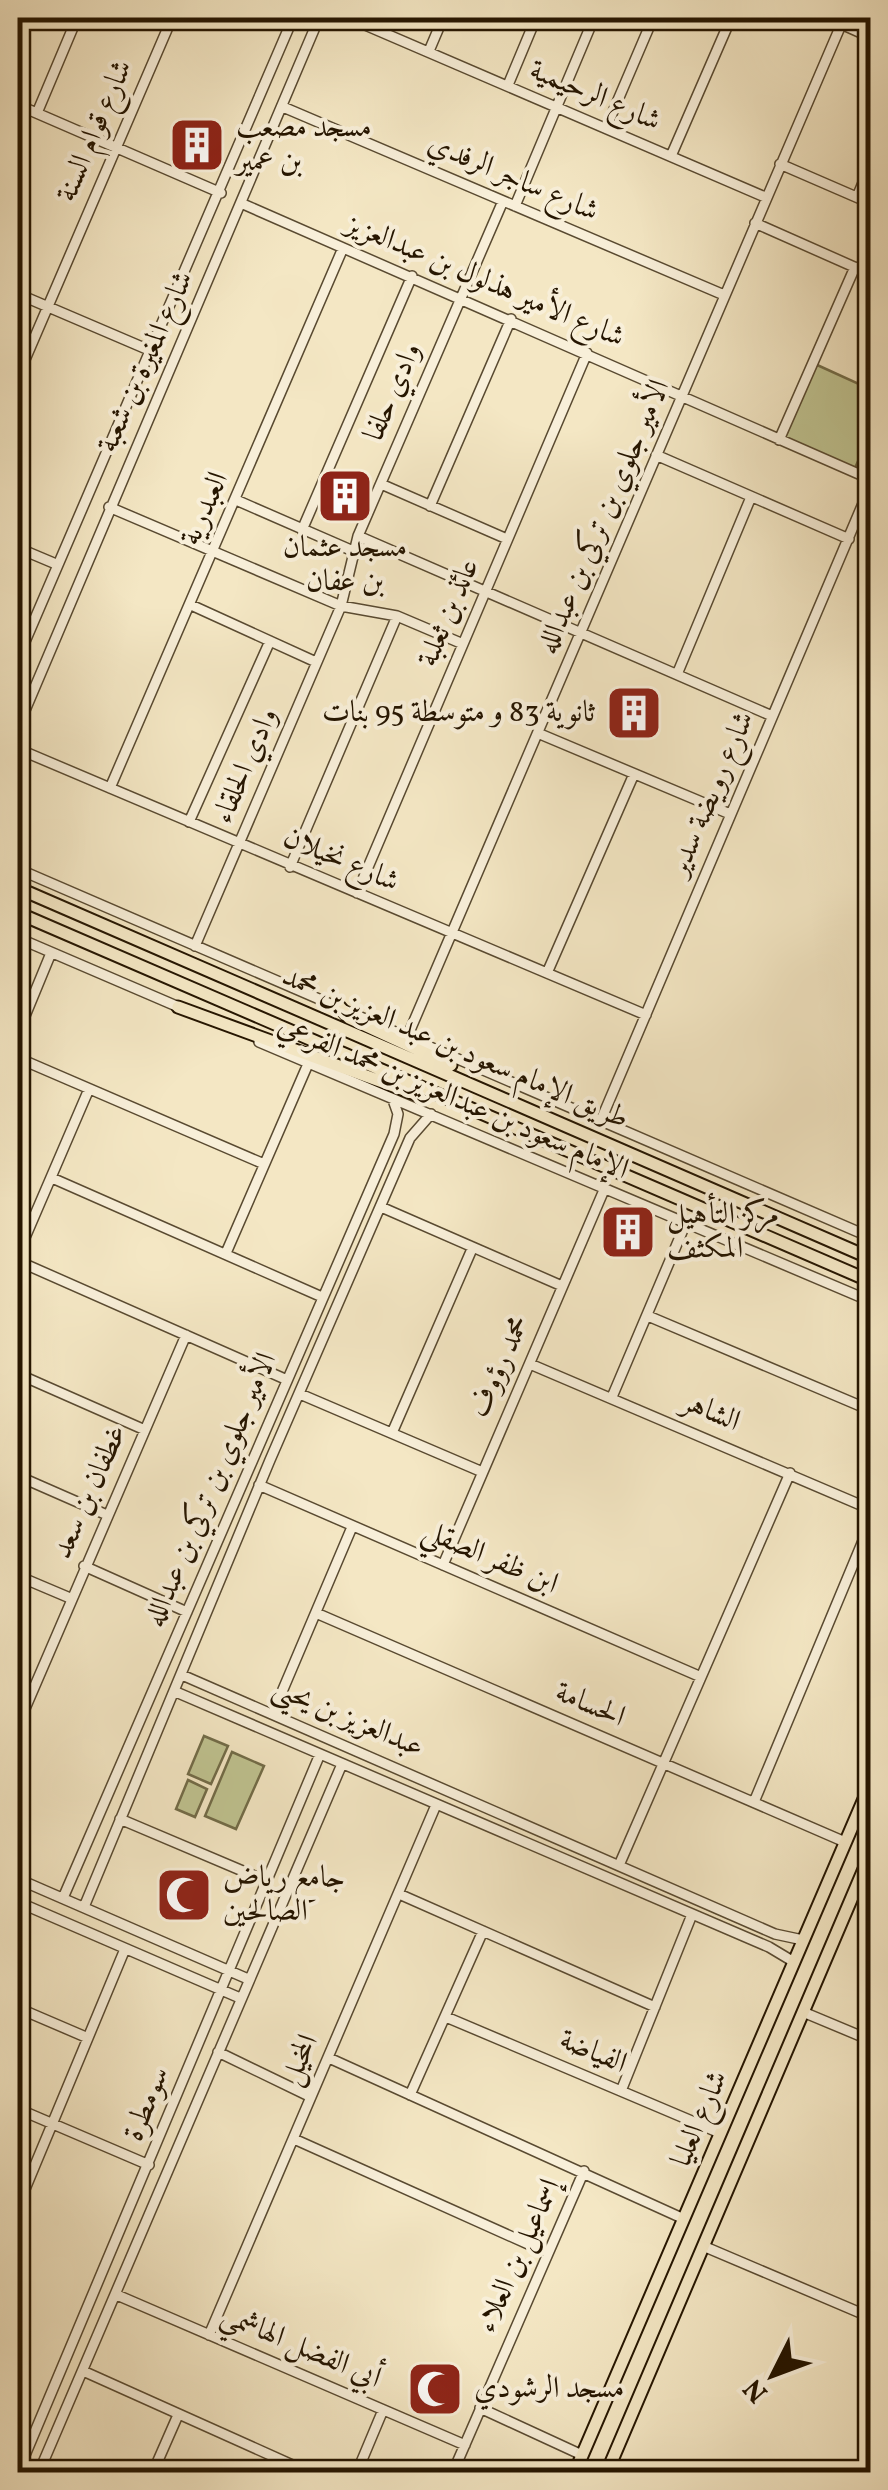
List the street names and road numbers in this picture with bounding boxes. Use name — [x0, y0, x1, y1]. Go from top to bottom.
street label: شارع الرحيمية — [522, 49, 667, 144]
street label: شارع قوام السنة — [46, 53, 147, 210]
street label: شارع ساجر الرفدي — [420, 123, 605, 235]
street label: شارع الأمير هذلول بن عبدالعزيز — [335, 200, 632, 361]
street label: شارع المغيرة بن شعبة — [87, 264, 207, 460]
street label: وادي حلفا — [354, 336, 433, 448]
street label: الأمير جلوي بن تركي بن عبدالله — [525, 372, 682, 661]
street label: العبدرية — [170, 465, 240, 553]
street label: عائذ بن ثعلبة — [407, 552, 491, 674]
street label: وادي الحلقاء — [203, 702, 290, 831]
street label: شارع رويضة سدير — [657, 705, 768, 887]
street label: شارع نخيلان — [276, 817, 406, 905]
street label: طريق الإمام سعود بن عبد العزيز بن محمد — [274, 956, 635, 1143]
street label: الإمام سعود بن عبدالعزيز بن محمد الفرعي — [270, 1005, 635, 1194]
street label: محمد رؤوف — [459, 1309, 541, 1425]
street label: الأمير جلوي بن تركي بن عبدالله — [132, 1345, 289, 1634]
street label: الشاهر — [673, 1380, 747, 1443]
street label: غطفان بن سعد — [42, 1418, 138, 1566]
street label: ابن ظفر الصقلي — [413, 1510, 565, 1611]
street label: عبدالعزيز بن يحيى — [265, 1667, 430, 1771]
street label: الحسامة — [548, 1672, 632, 1738]
street label: الفياضة — [553, 2019, 633, 2085]
street label: المخيل — [270, 2028, 330, 2092]
street label: سومطرة — [113, 2060, 181, 2148]
street label: شارع العليا — [661, 2064, 741, 2174]
street label: إسماعيل بن العلاء — [466, 2170, 573, 2340]
street label: أبي الفضل الهاشمي — [212, 2292, 389, 2404]

